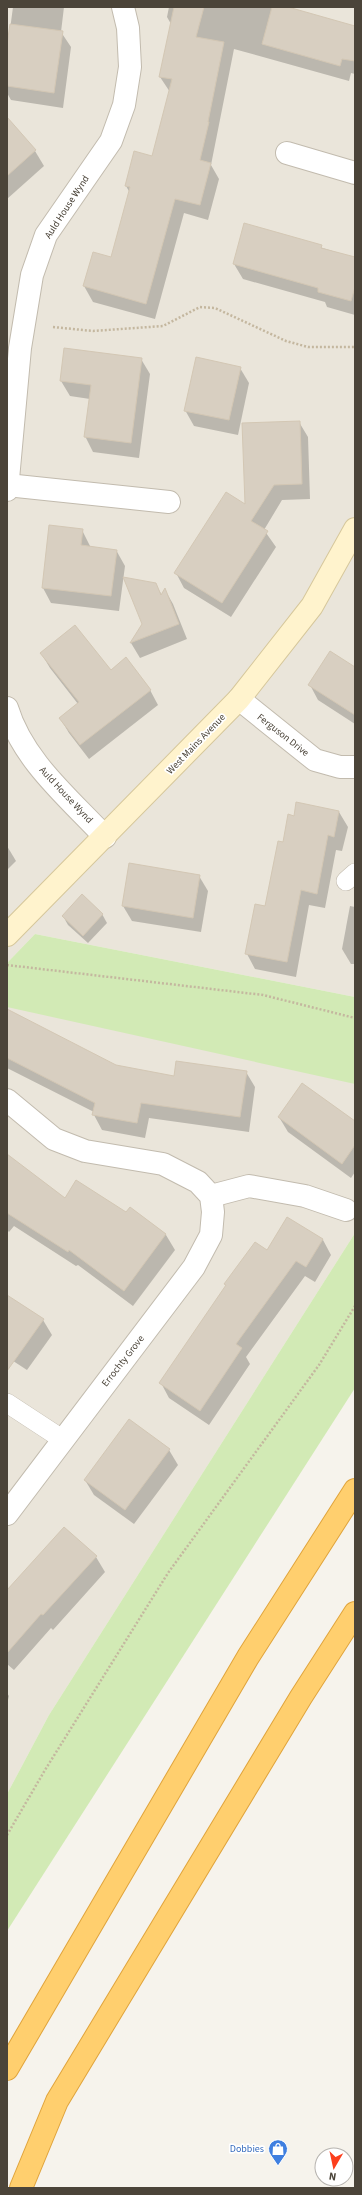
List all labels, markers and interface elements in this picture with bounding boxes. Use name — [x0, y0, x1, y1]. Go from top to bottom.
street label: Auld House Wynd — [41, 173, 93, 241]
street label: Ferguson Drive — [254, 710, 312, 760]
street label: West Mains Avenue — [163, 711, 229, 777]
street label: Auld House Wynd — [36, 764, 96, 826]
street label: Errochty Grove — [98, 1332, 148, 1390]
shop icon: Dobbies — [267, 2138, 289, 2166]
place label: Dobbies — [230, 2142, 264, 2156]
north arrow — [314, 2147, 354, 2187]
text: N — [328, 2168, 337, 2184]

